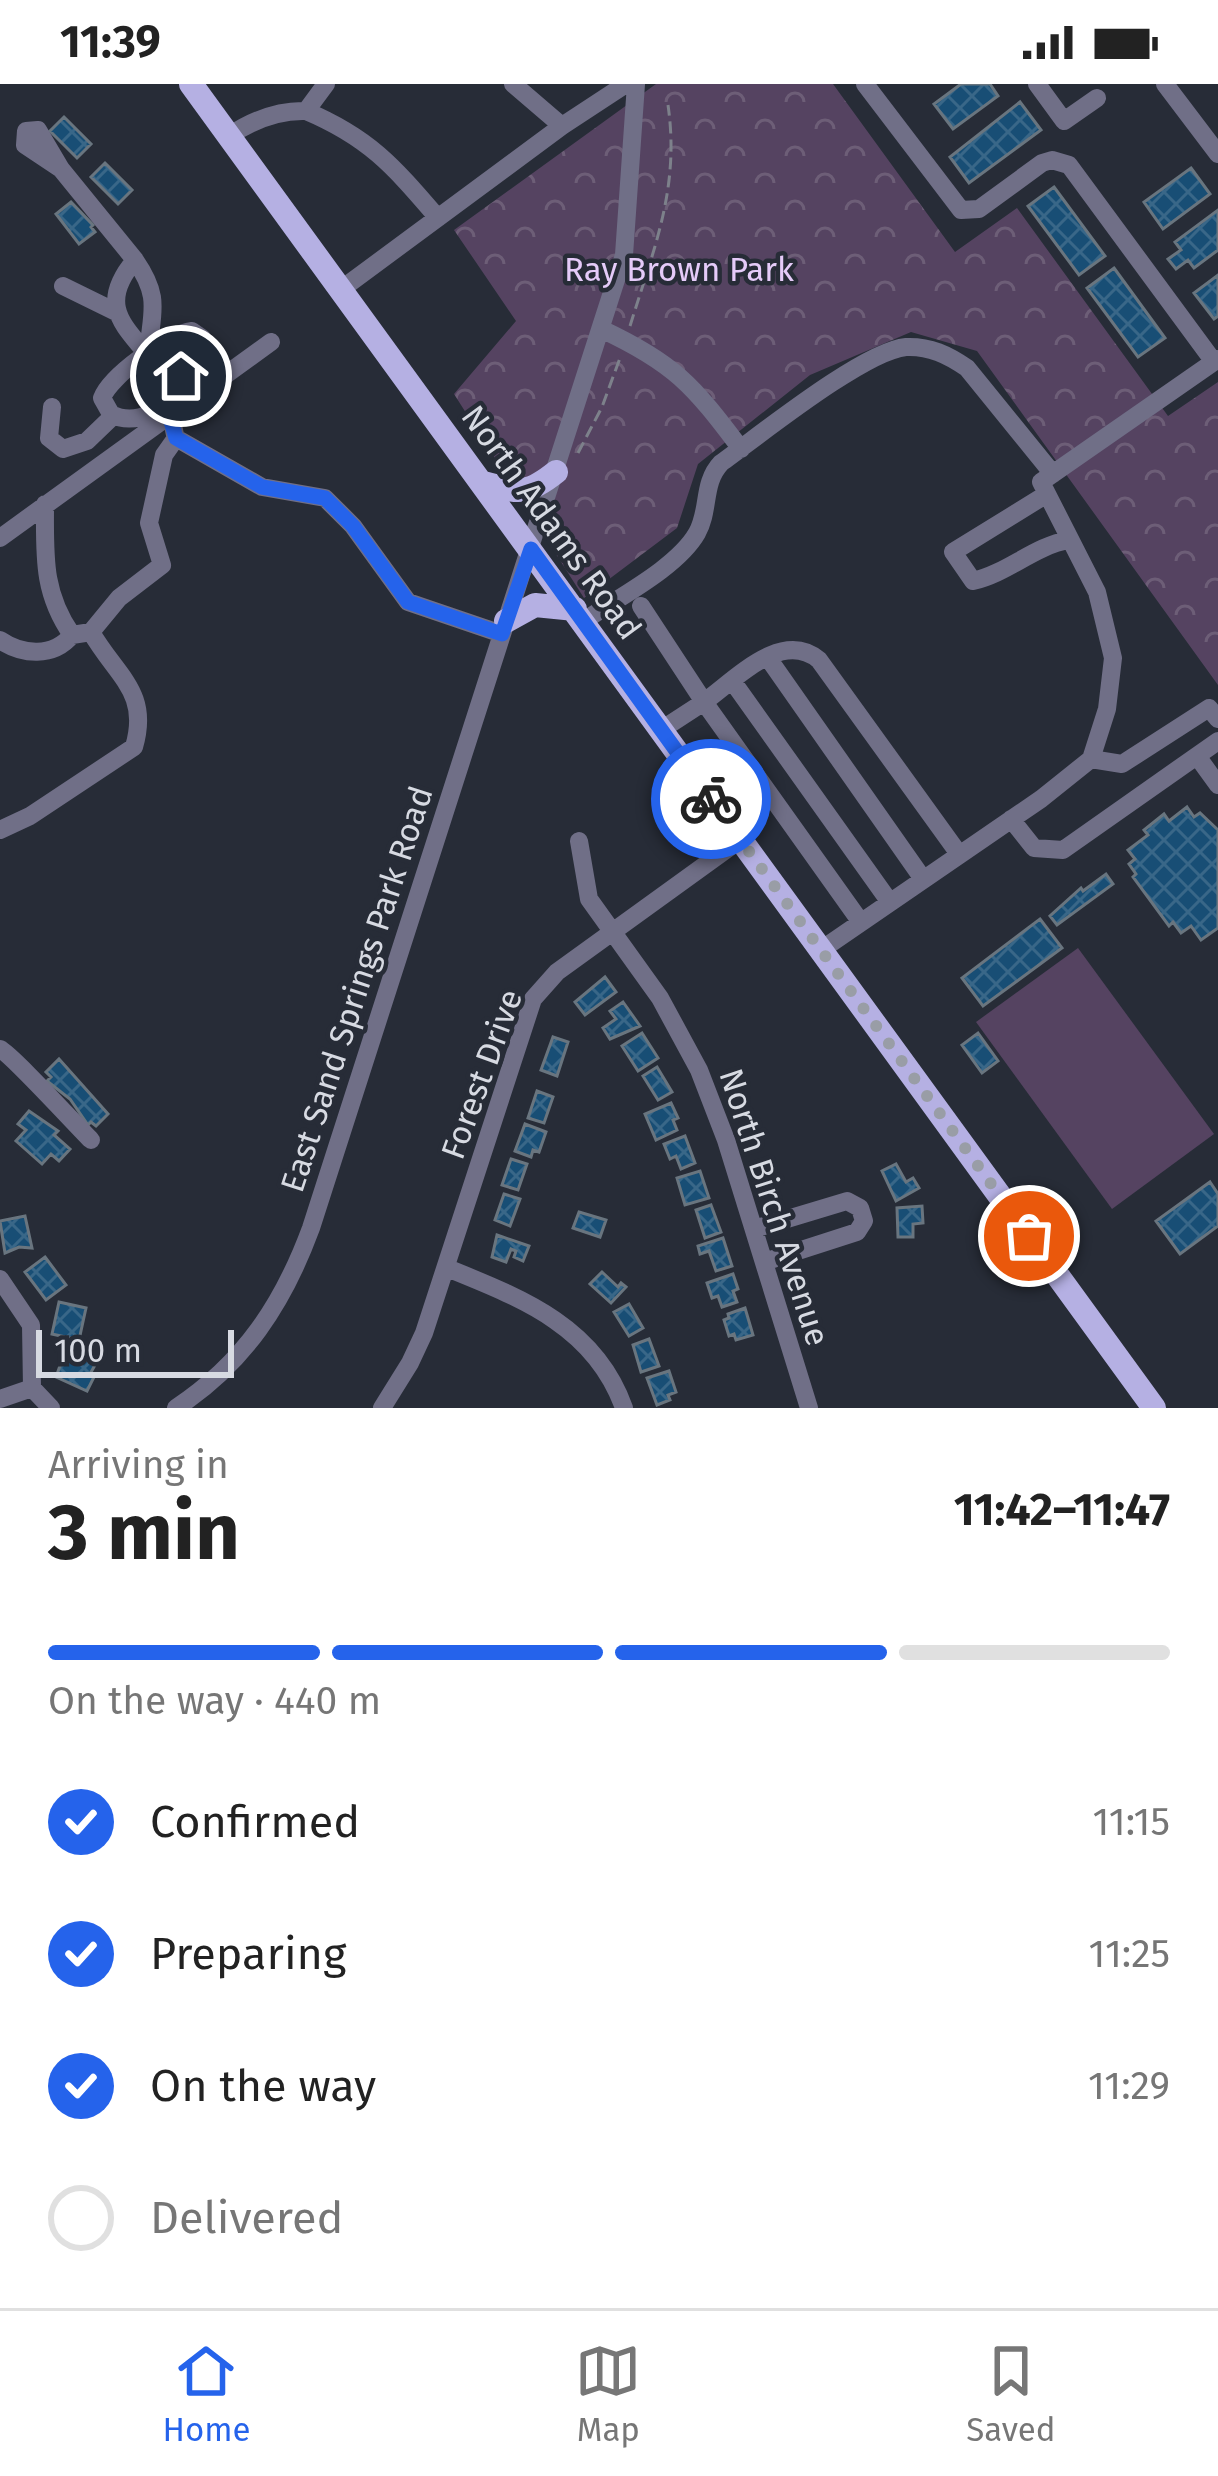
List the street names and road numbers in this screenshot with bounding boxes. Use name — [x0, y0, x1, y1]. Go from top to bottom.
street label: North Adams Road — [453, 398, 650, 647]
street label: East Sand Springs Park Road — [272, 781, 442, 1197]
street label: Forest Drive — [433, 984, 531, 1165]
street label: North Birch Avenue — [710, 1064, 838, 1351]

